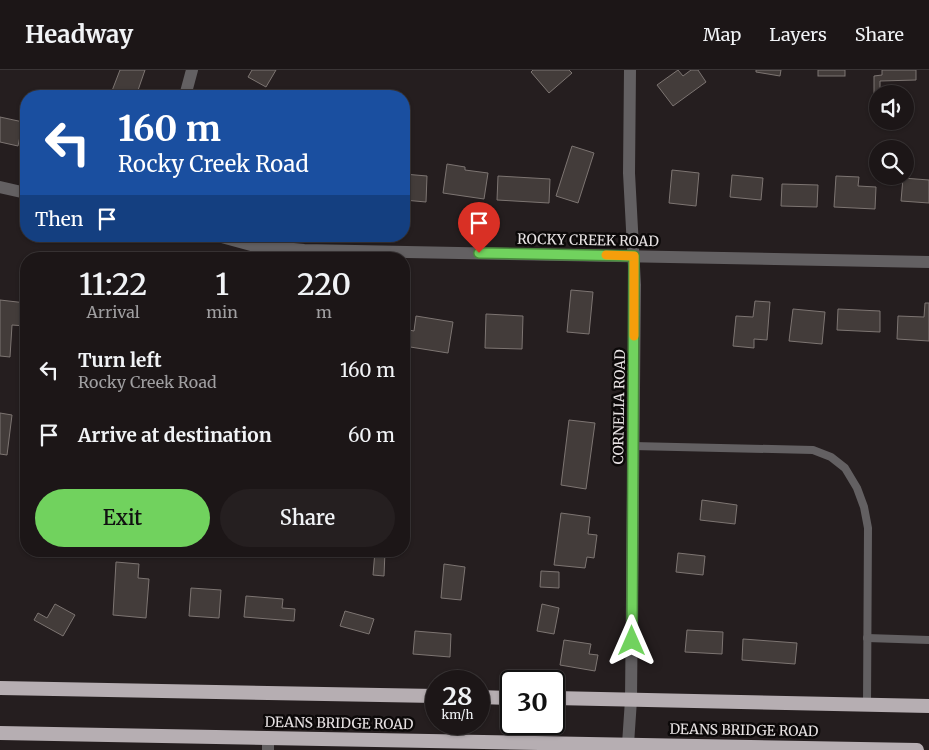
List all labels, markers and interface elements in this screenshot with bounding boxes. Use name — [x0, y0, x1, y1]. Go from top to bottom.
text: Headway — [25, 19, 133, 50]
text: Map — [703, 23, 741, 46]
text: Layers — [769, 23, 827, 46]
text: Share — [855, 23, 904, 46]
map controls — [869, 85, 914, 185]
button: sound — [869, 85, 914, 130]
text: 160 m — [118, 107, 221, 151]
icon: left — [35, 110, 100, 175]
button: search — [869, 140, 914, 185]
text: Rocky Creek Road — [118, 150, 309, 178]
pin — [458, 202, 500, 253]
icon: arrive — [93, 205, 121, 233]
text: Then — [35, 207, 83, 231]
icon: arrive — [465, 209, 493, 237]
street label: ROCKY CREEK ROAD — [517, 230, 659, 250]
text: 11:22 — [79, 265, 147, 303]
text: 1 — [215, 265, 229, 303]
text: 220 — [297, 265, 351, 303]
text: Arrival — [86, 302, 140, 322]
text: min — [206, 302, 238, 322]
text: m — [316, 302, 332, 322]
text: Turn left — [78, 348, 162, 372]
street label: CORNELIA ROAD — [609, 349, 629, 465]
icon: left — [35, 356, 63, 384]
text: 160 m — [340, 358, 395, 382]
text: Rocky Creek Road — [78, 372, 217, 392]
icon: arrive — [35, 421, 63, 449]
text: Arrive at destination — [78, 423, 272, 447]
text: 60 m — [348, 423, 395, 447]
button: Exit — [35, 489, 210, 547]
button: Share — [220, 489, 395, 547]
position arrow — [605, 614, 657, 666]
speed limit sign: 30 — [500, 670, 565, 735]
text: 28 — [442, 680, 473, 712]
text: km/h — [442, 707, 473, 722]
street label: DEANS BRIDGE ROAD — [264, 713, 414, 733]
street label: DEANS BRIDGE ROAD — [669, 720, 819, 740]

